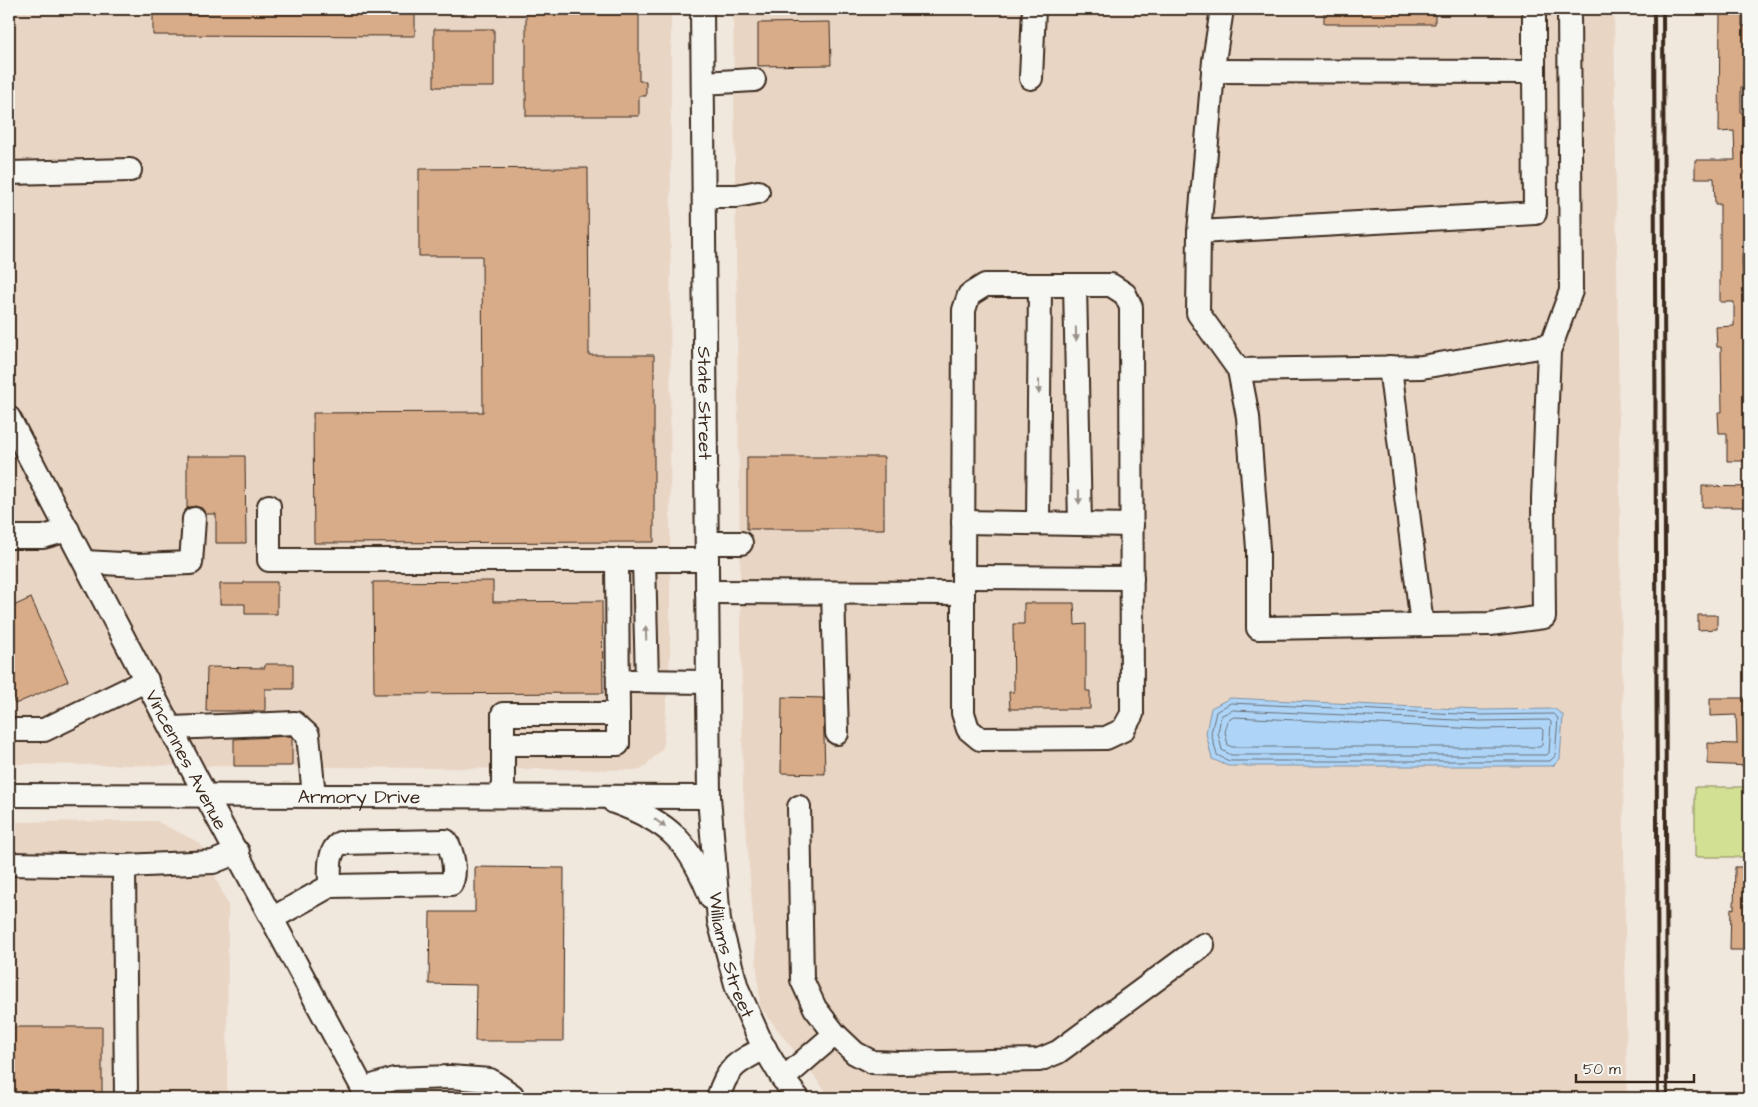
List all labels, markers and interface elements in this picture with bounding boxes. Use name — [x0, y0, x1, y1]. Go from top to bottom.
one-way arrow — [1072, 326, 1080, 342]
street label: State Street — [690, 346, 718, 460]
one-way arrow — [1035, 379, 1043, 395]
one-way arrow — [1075, 489, 1083, 505]
one-way arrow — [642, 624, 650, 640]
street label: Vincennes Avenue — [138, 685, 234, 835]
street label: Armory Drive — [298, 784, 420, 812]
one-way arrow — [653, 818, 667, 828]
street label: Williams Street — [702, 891, 761, 1023]
scale bar — [1576, 1052, 1693, 1084]
text: 50 m — [1583, 1059, 1621, 1080]

